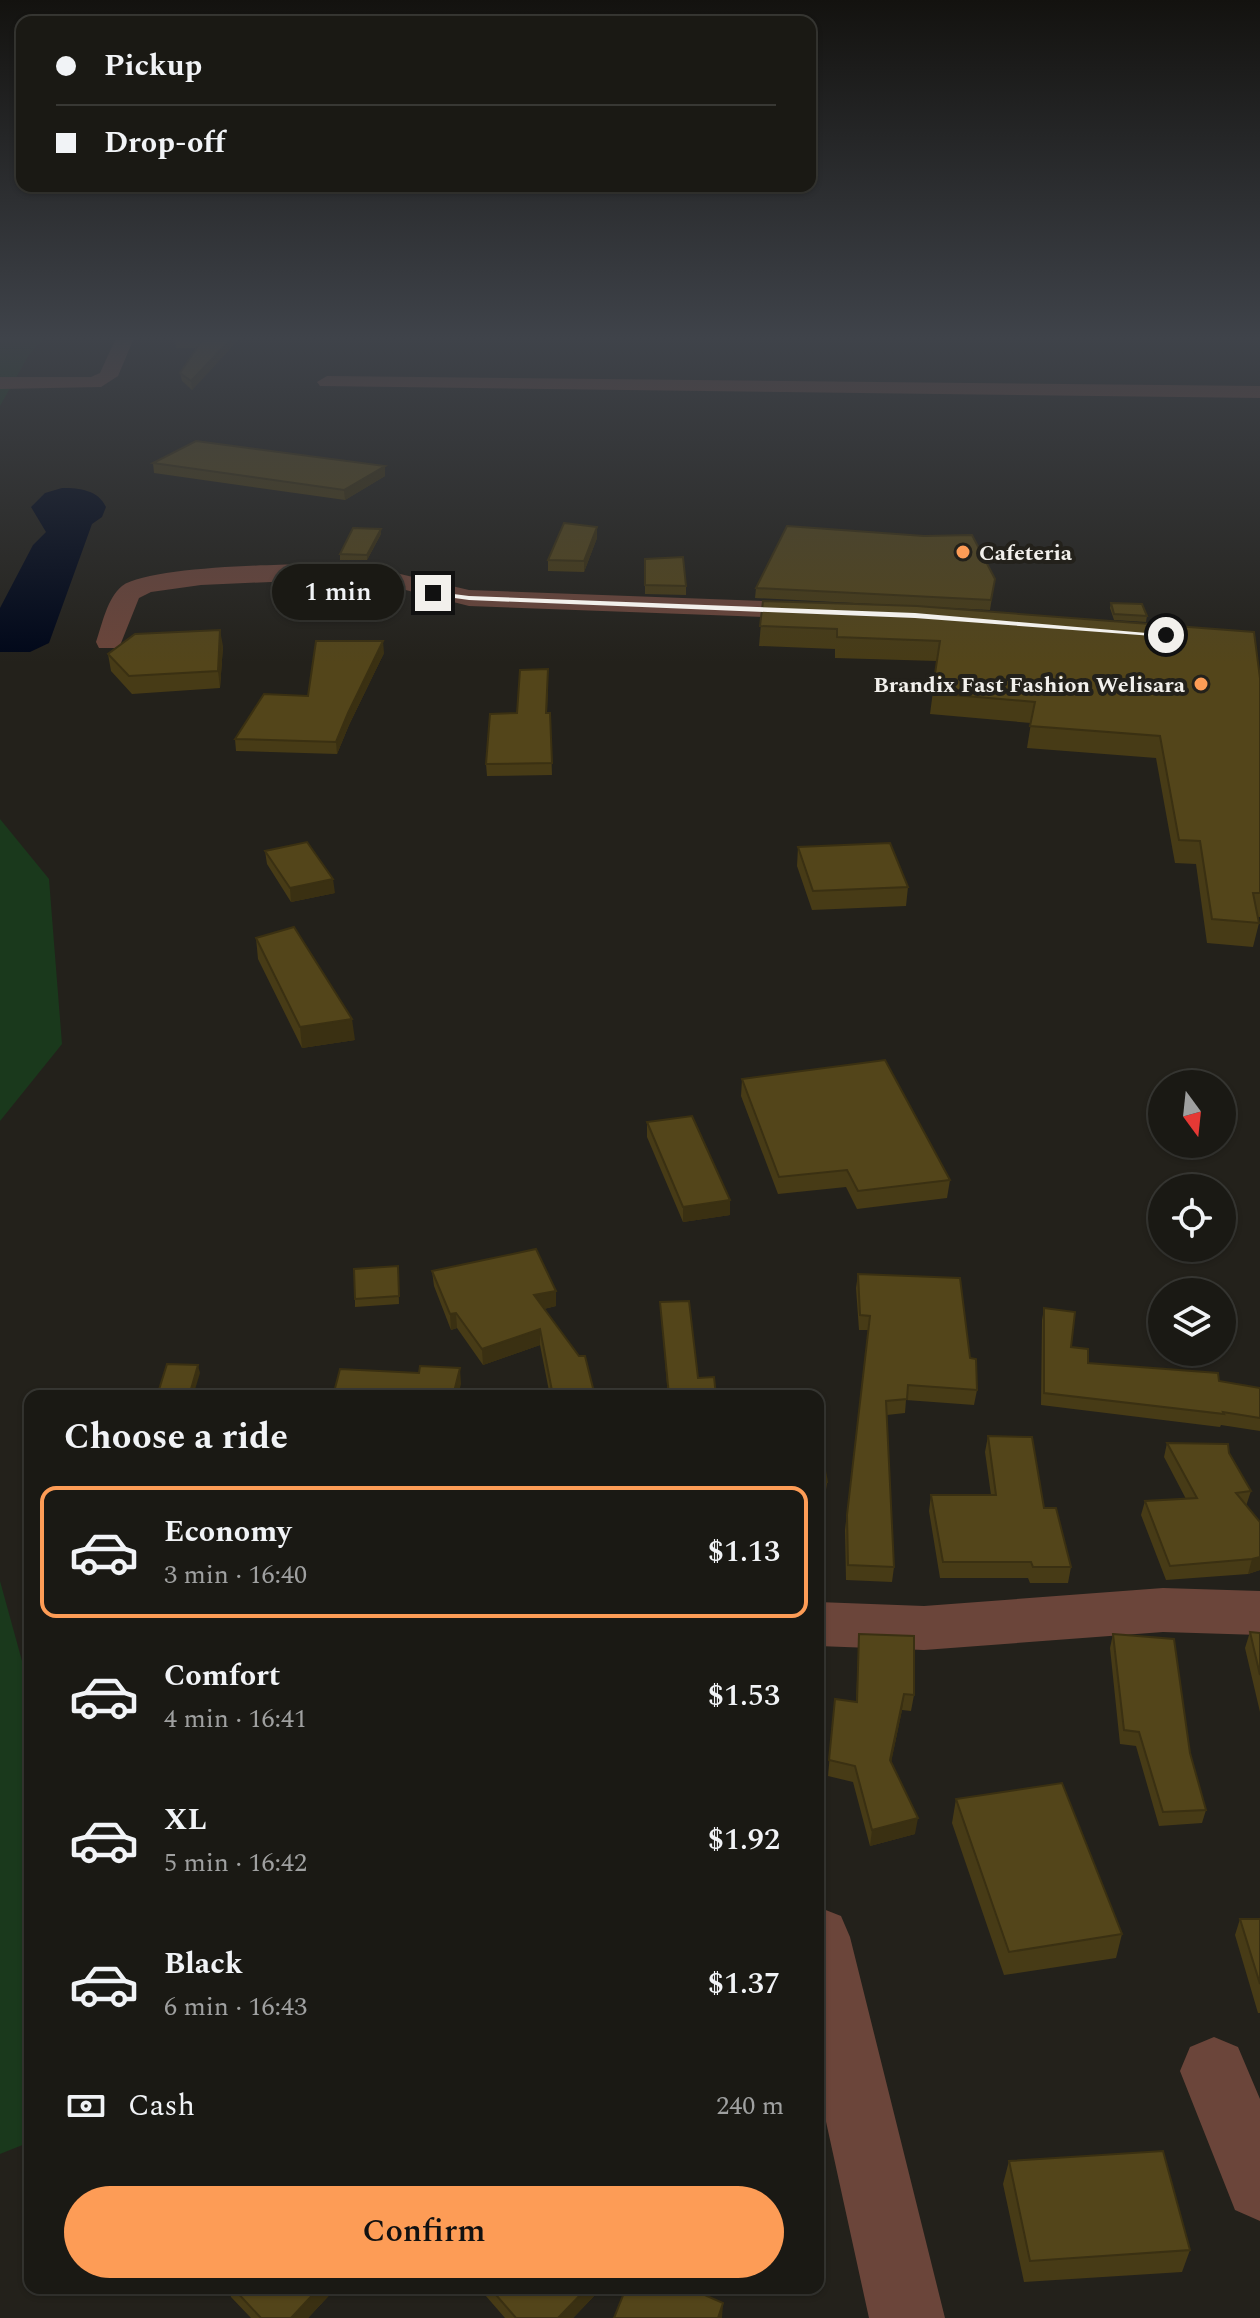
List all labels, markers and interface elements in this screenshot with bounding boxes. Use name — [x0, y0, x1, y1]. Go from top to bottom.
text: Pickup — [104, 43, 202, 89]
text: Drop-off — [104, 120, 225, 166]
place label: Cafeteria — [979, 537, 1073, 570]
marker: Cafeteria — [954, 543, 972, 561]
callout: 1 min — [273, 565, 405, 621]
text: 1 min — [304, 572, 372, 612]
route end — [415, 575, 451, 611]
route start — [1148, 617, 1184, 653]
place label: Brandix Fast Fashion Welisara — [873, 669, 1186, 702]
marker: Brandix Fast Fashion Welisara — [1192, 675, 1210, 693]
north arrow — [1148, 1070, 1236, 1158]
map controls — [1148, 1070, 1236, 1366]
button: locate — [1148, 1174, 1236, 1262]
button: layers — [1148, 1278, 1236, 1366]
text: Choose a ride — [64, 1410, 288, 1465]
text: Economy — [164, 1509, 291, 1555]
icon: car — [68, 1516, 140, 1588]
text: $1.13 — [708, 1529, 780, 1575]
text: 3 min · 16:40 — [164, 1555, 307, 1595]
text: Comfort — [164, 1653, 280, 1699]
icon: car — [68, 1660, 140, 1732]
text: $1.53 — [708, 1673, 780, 1719]
text: 4 min · 16:41 — [164, 1699, 307, 1739]
text: XL — [164, 1797, 207, 1843]
icon: car — [68, 1804, 140, 1876]
text: $1.92 — [708, 1817, 780, 1863]
text: 5 min · 16:42 — [164, 1843, 307, 1883]
text: Black — [164, 1941, 243, 1987]
icon: car — [68, 1948, 140, 2020]
text: $1.37 — [708, 1961, 780, 2007]
text: 6 min · 16:43 — [164, 1987, 307, 2027]
text: Cash — [128, 2083, 195, 2129]
icon: cash — [64, 2084, 108, 2128]
text: 240 m — [716, 2086, 784, 2126]
button: Confirm — [64, 2186, 784, 2278]

